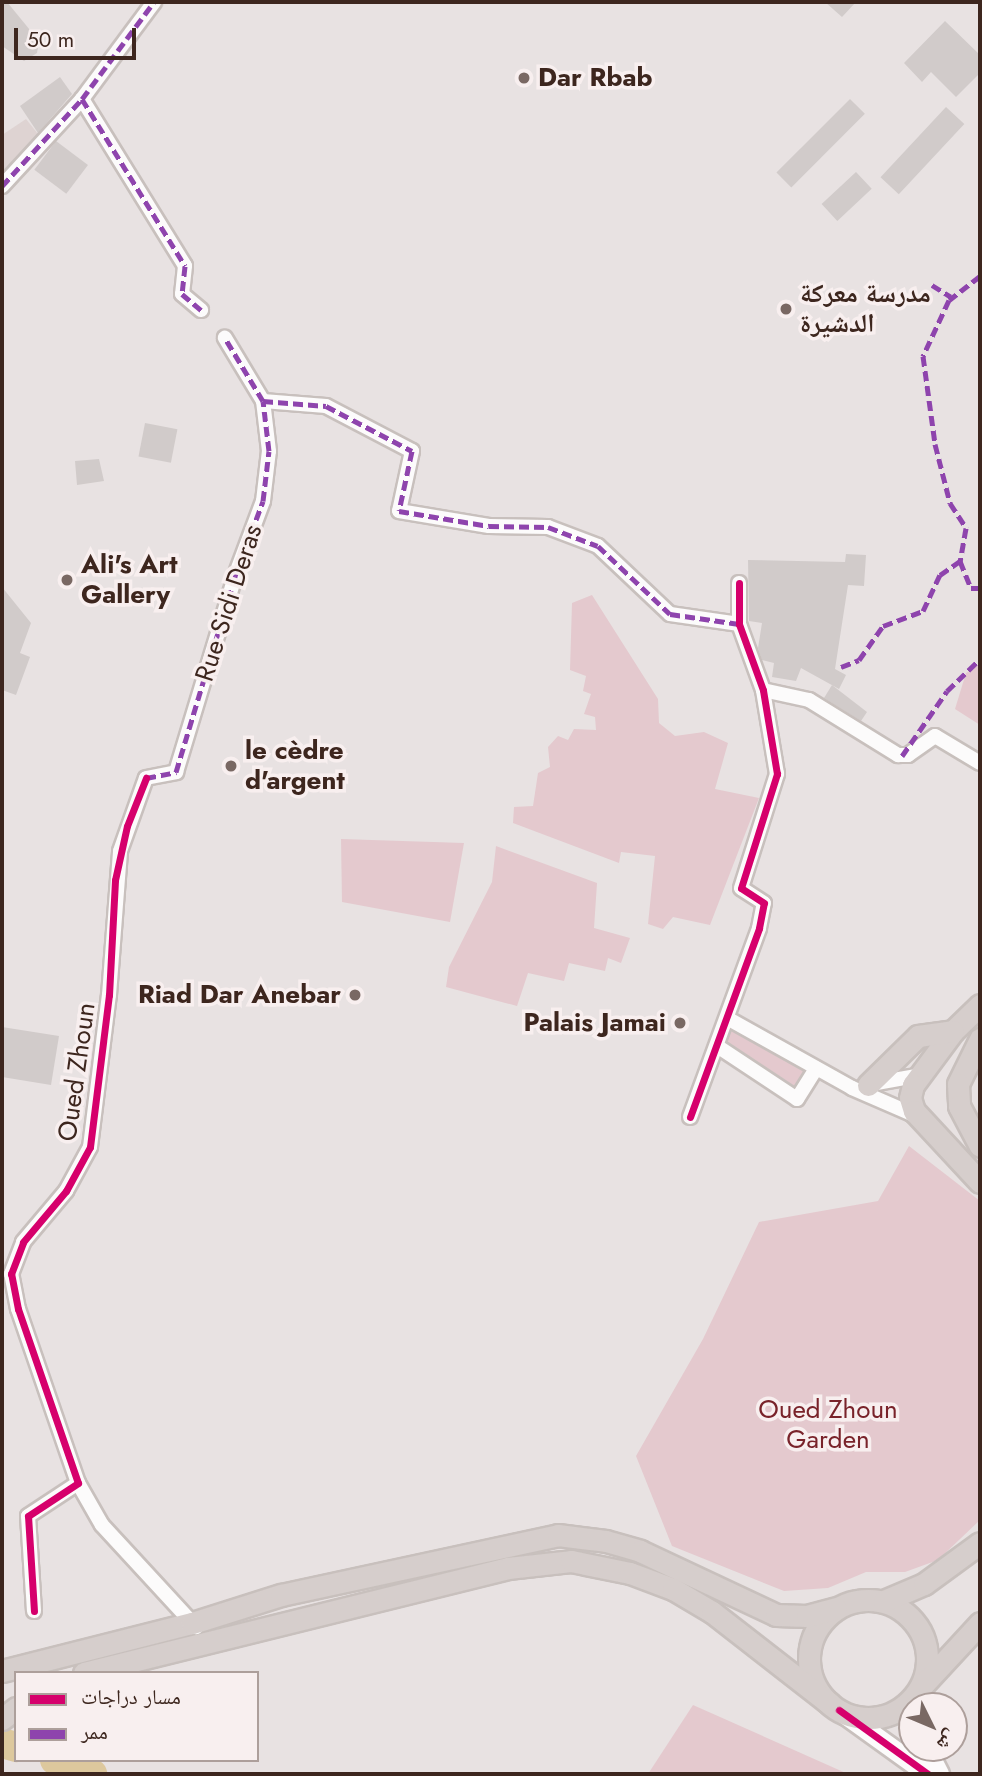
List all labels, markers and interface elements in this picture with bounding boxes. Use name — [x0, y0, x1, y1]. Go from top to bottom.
scale bar — [18, 14, 140, 58]
text: 50 m — [27, 25, 74, 55]
place label: Dar Rbab — [538, 62, 652, 94]
marker: Dar Rbab — [516, 70, 532, 86]
place label: مدرسة معركة الدشيرة — [800, 278, 931, 340]
marker: مدرسة معركة الدشيرة — [778, 301, 794, 317]
street label: Rue Sidi Deras — [189, 521, 269, 685]
place label: Ali's Art Gallery — [81, 549, 177, 610]
marker: Ali's Art Gallery — [59, 572, 75, 588]
place label: le cèdre d'argent — [245, 735, 345, 796]
marker: le cèdre d'argent — [223, 758, 239, 774]
place label: Riad Dar Anebar — [138, 979, 341, 1011]
marker: Riad Dar Anebar — [347, 987, 363, 1003]
street label: Oued Zhoun — [52, 1001, 102, 1143]
place label: Palais Jamai — [524, 1007, 666, 1039]
marker: Palais Jamai — [672, 1015, 688, 1031]
park label: Oued Zhoun Garden — [758, 1394, 898, 1456]
legend — [14, 1671, 259, 1762]
text: مسار دراجات — [81, 1682, 181, 1712]
north arrow — [898, 1692, 968, 1762]
text: ممر — [81, 1717, 108, 1747]
text: ش — [931, 1724, 964, 1757]

